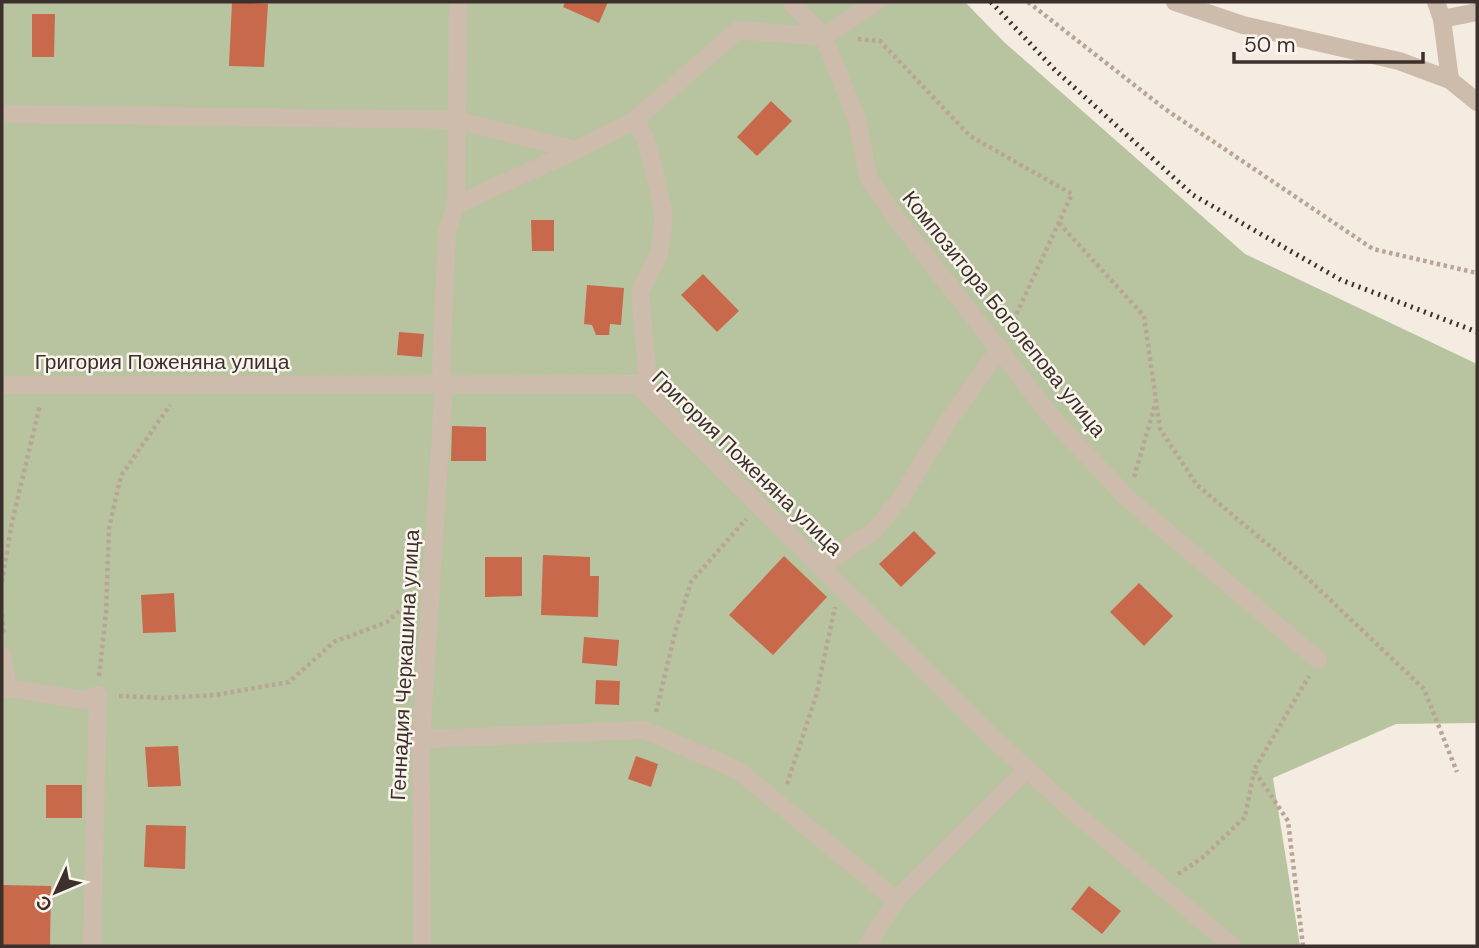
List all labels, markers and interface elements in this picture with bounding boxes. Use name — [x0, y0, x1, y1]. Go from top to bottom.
scale bar — [1234, 21, 1423, 65]
text: 50 m — [1244, 31, 1295, 59]
street label: Композитора Боголепова улица — [896, 185, 1112, 443]
street label: Григория Поженяна улица — [35, 348, 290, 376]
street label: Григория Поженяна улица — [646, 364, 849, 562]
street label: Геннадия Черкашина улица — [384, 528, 426, 801]
north arrow — [21, 857, 91, 927]
text: С — [30, 890, 58, 917]

